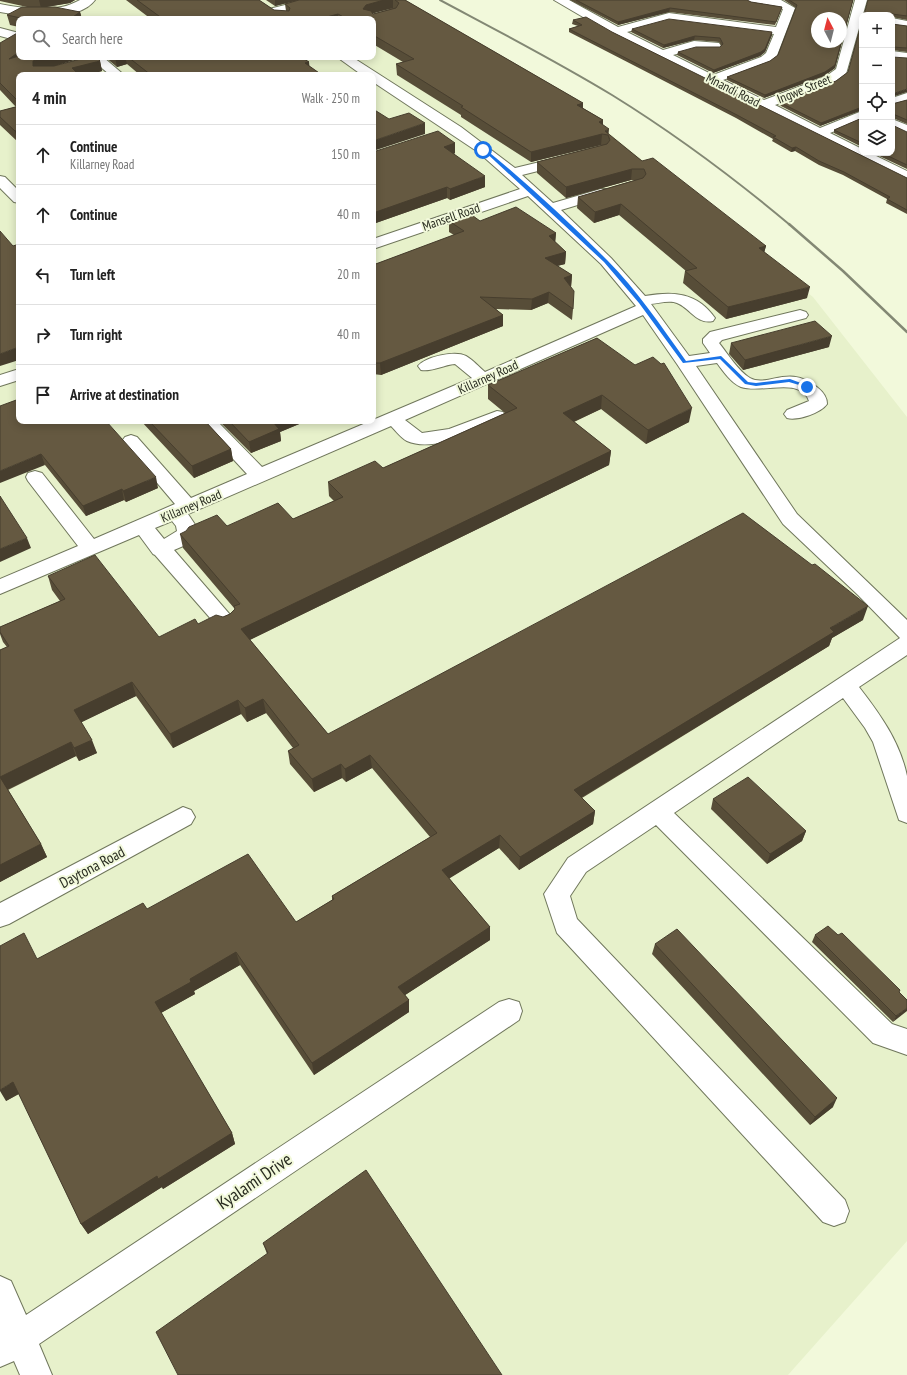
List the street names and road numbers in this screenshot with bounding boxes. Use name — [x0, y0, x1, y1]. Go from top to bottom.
street label: Mnandi Road — [703, 69, 763, 111]
street label: Ingwe Street — [774, 70, 834, 108]
street label: Mansell Road — [420, 199, 482, 235]
street label: Killarney Road — [455, 356, 521, 398]
street label: Killarney Road — [158, 486, 224, 526]
street label: Daytona Road — [56, 842, 128, 892]
street label: Kyalami Drive — [212, 1148, 296, 1214]

